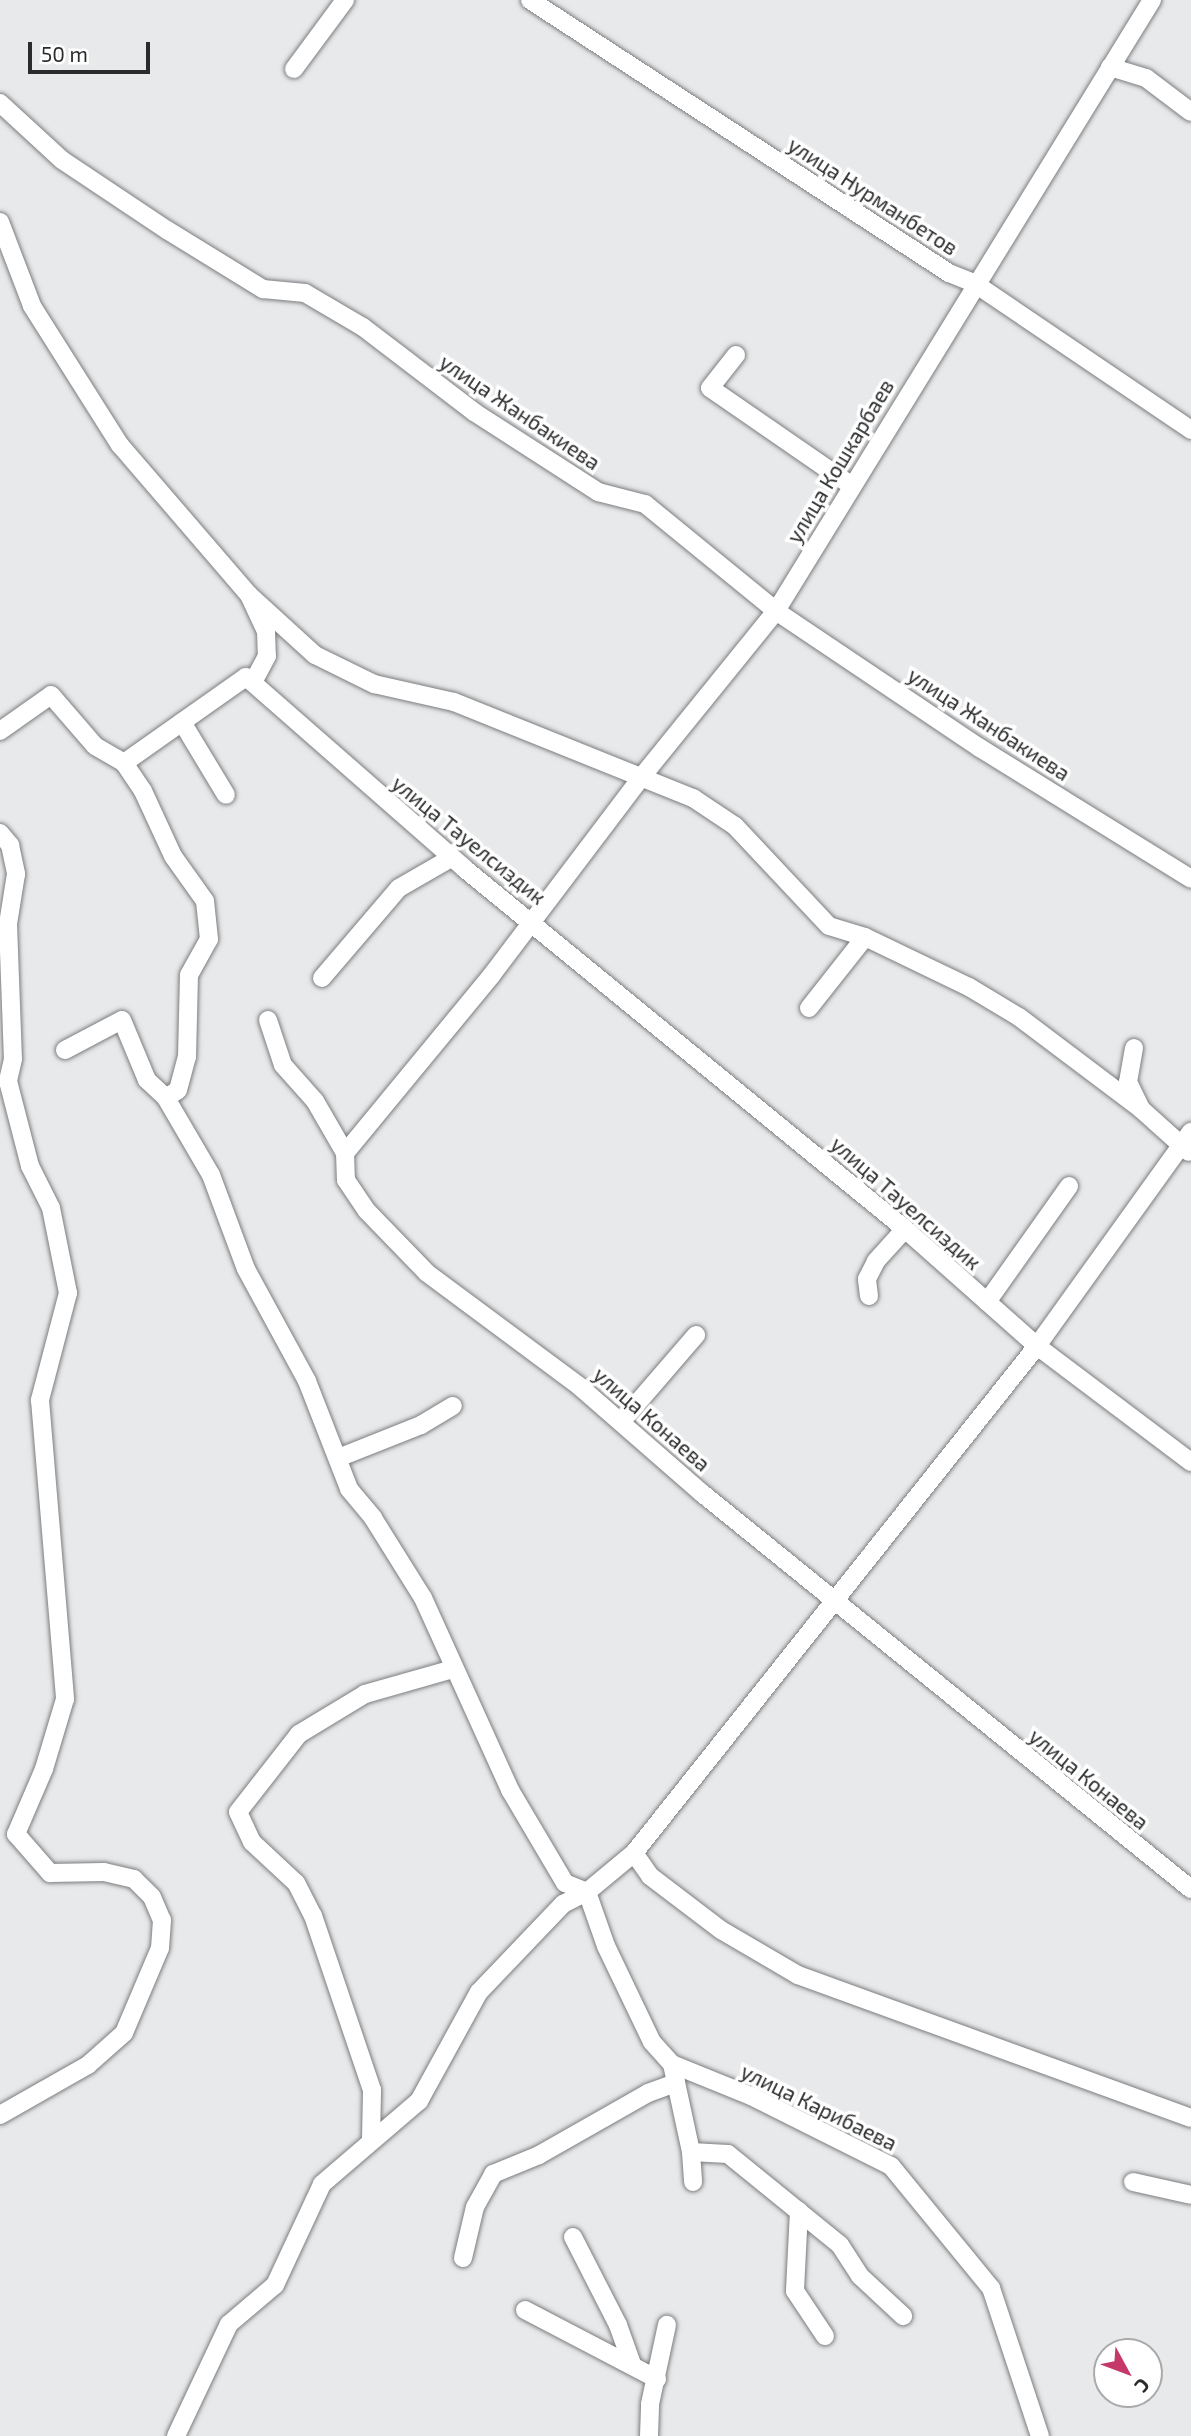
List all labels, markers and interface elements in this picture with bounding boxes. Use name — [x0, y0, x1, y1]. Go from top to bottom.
scale bar — [32, 28, 154, 72]
text: 50 m — [41, 41, 88, 66]
street label: улица Нурманбетов — [784, 132, 962, 260]
street label: улица Жанбакиева — [435, 349, 605, 475]
street label: улица Кошкарбаев — [781, 375, 899, 547]
street label: улица Жанбакиева — [903, 662, 1075, 786]
street label: улица Тауелсиздик — [387, 770, 551, 910]
street label: улица Тауелсиздик — [826, 1131, 986, 1275]
street label: улица Конаева — [589, 1362, 715, 1476]
street label: улица Конаева — [1024, 1723, 1154, 1835]
street label: улица Карибаева — [737, 2058, 901, 2156]
north arrow — [1093, 2338, 1163, 2408]
text: С — [1130, 2374, 1155, 2398]

